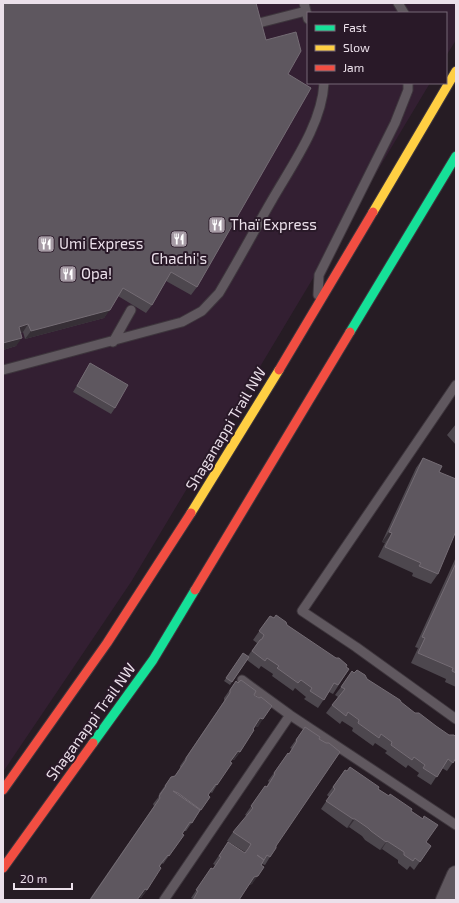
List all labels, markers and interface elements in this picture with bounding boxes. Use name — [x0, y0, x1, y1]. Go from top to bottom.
legend — [307, 12, 447, 84]
text: Fast — [343, 20, 367, 34]
text: Slow — [343, 40, 370, 54]
text: Jam — [343, 60, 364, 74]
restaurant icon: Thaï Express — [207, 215, 227, 235]
place label: Thaï Express — [230, 215, 317, 233]
restaurant icon: Chachi's — [169, 229, 189, 249]
restaurant icon: Umi Express — [36, 234, 56, 254]
place label: Umi Express — [59, 234, 143, 252]
place label: Chachi's — [151, 249, 207, 267]
restaurant icon: Opa! — [58, 264, 78, 284]
place label: Opa! — [81, 264, 112, 282]
street label: Shaganappi Trail NW — [181, 364, 269, 493]
street label: Shaganappi Trail NW — [42, 659, 139, 784]
scale bar — [14, 865, 72, 891]
text: 20 m — [20, 871, 47, 885]

